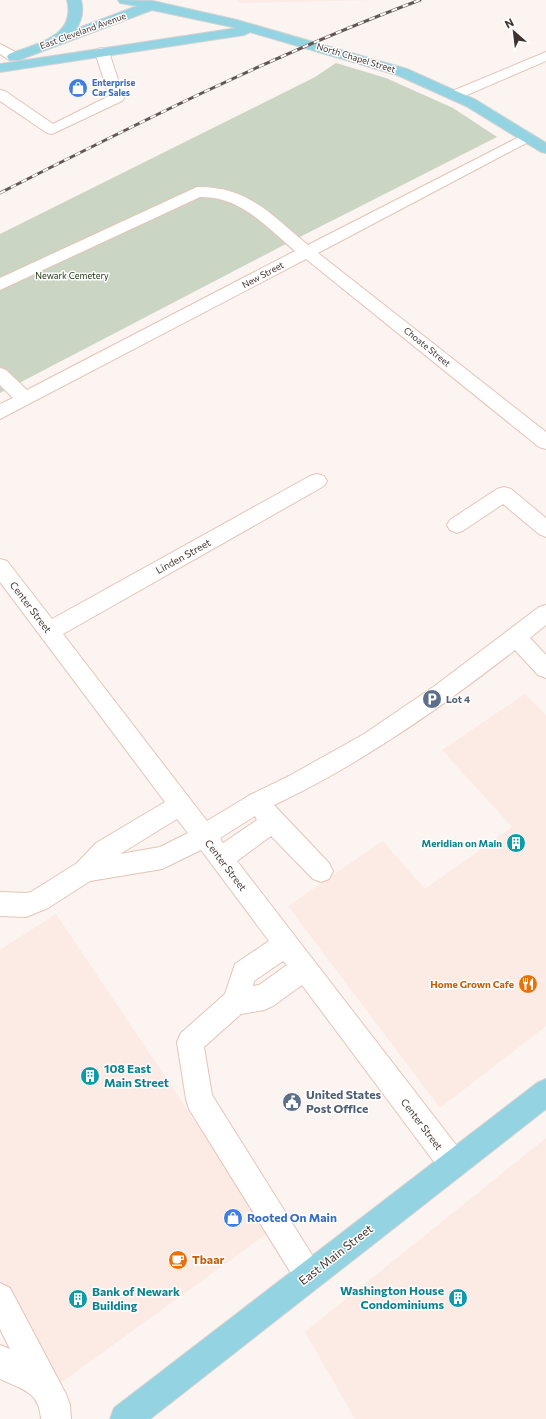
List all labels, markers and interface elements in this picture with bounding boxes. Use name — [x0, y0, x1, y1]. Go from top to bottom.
street label: East Cleveland Avenue — [38, 10, 128, 51]
north arrow — [494, 12, 534, 52]
text: N — [502, 15, 516, 30]
street label: North Chapel Street — [315, 40, 397, 75]
shop icon: Enterprise Car Sales — [67, 77, 89, 99]
place label: Enterprise Car Sales — [92, 77, 136, 98]
street label: New Street — [240, 259, 286, 290]
park label: Newark Cemetery — [35, 270, 109, 281]
street label: Choate Street — [402, 324, 453, 369]
street label: Linden Street — [153, 536, 213, 576]
street label: Center Street — [8, 579, 54, 635]
parking icon: Lot 4 — [421, 688, 443, 710]
place label: Lot 4 — [446, 693, 470, 705]
building icon: Meridian on Main — [505, 832, 527, 854]
street label: Center Street — [203, 837, 249, 893]
place label: Meridian on Main — [422, 837, 502, 849]
restaurant icon: Home Grown Cafe — [517, 973, 539, 995]
place label: Home Grown Cafe — [430, 978, 514, 990]
place label: 108 East Main Street — [104, 1061, 169, 1089]
building icon: 108 East Main Street — [79, 1065, 101, 1087]
place label: United States Post Office — [306, 1087, 382, 1115]
public building icon: United States Post Office — [281, 1091, 303, 1113]
street label: Center Street — [399, 1096, 445, 1152]
shop icon: Rooted On Main — [222, 1207, 244, 1229]
place label: Rooted On Main — [247, 1210, 337, 1224]
street label: East Main Street — [296, 1221, 375, 1287]
cafe icon: Tbaar — [167, 1249, 189, 1271]
place label: Tbaar — [192, 1252, 224, 1266]
place label: Washington House Condominiums — [340, 1283, 444, 1311]
place label: Bank of Newark Building — [92, 1284, 180, 1312]
building icon: Washington House Condominiums — [447, 1287, 469, 1309]
building icon: Bank of Newark Building — [67, 1288, 89, 1310]

